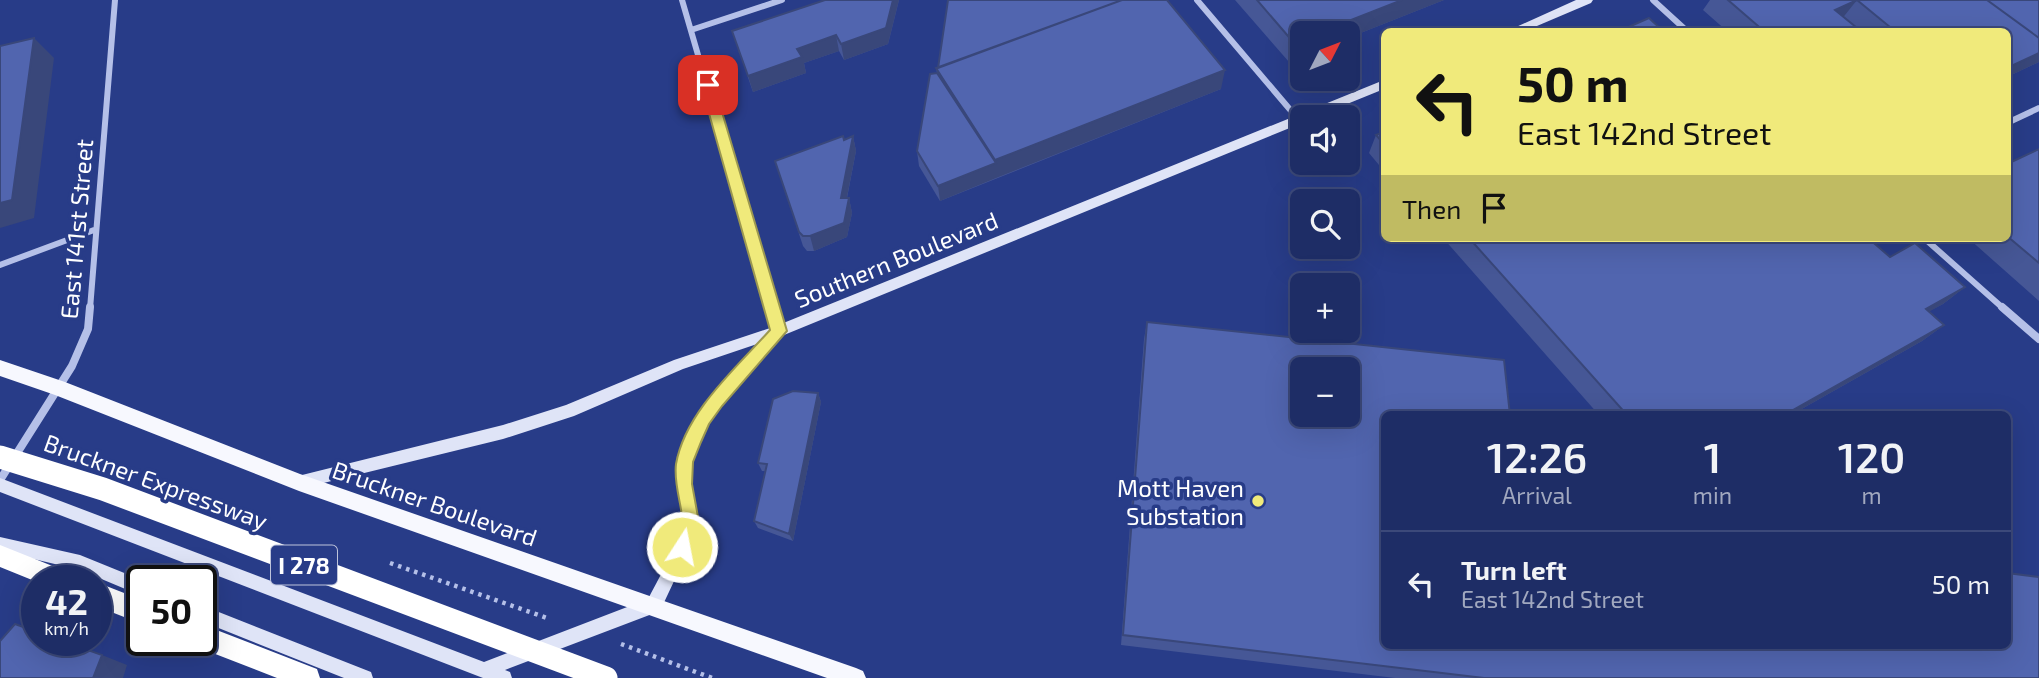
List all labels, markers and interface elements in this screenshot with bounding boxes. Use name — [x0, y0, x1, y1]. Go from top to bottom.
north arrow — [1290, 21, 1360, 91]
map controls — [1290, 21, 1360, 427]
text: 50 m — [1517, 53, 1629, 112]
pin — [678, 55, 738, 115]
icon: left — [1402, 56, 1493, 147]
icon: arrive — [689, 66, 727, 104]
button: sound — [1290, 105, 1360, 175]
text: East 142nd Street — [1517, 113, 1771, 151]
street label: East 141st Street — [54, 138, 98, 320]
button: search — [1290, 189, 1360, 259]
icon: arrive — [1475, 189, 1513, 227]
text: Then — [1402, 193, 1461, 224]
street label: Southern Boulevard — [790, 205, 1002, 313]
button: + — [1290, 273, 1360, 343]
button: − — [1290, 357, 1360, 427]
street label: Bruckner Expressway — [40, 427, 272, 535]
text: 12:26 — [1487, 431, 1587, 481]
text: 1 — [1704, 431, 1721, 481]
text: 120 — [1838, 431, 1905, 481]
street label: Bruckner Boulevard — [329, 454, 541, 552]
place label: Mott Haven Substation — [1117, 473, 1244, 530]
text: Arrival — [1502, 481, 1572, 509]
text: min — [1693, 481, 1732, 509]
text: m — [1861, 481, 1882, 509]
marker: Mott Haven Substation — [1250, 493, 1266, 509]
position arrow — [645, 510, 719, 584]
road number: I 278 — [271, 545, 337, 584]
text: Turn left — [1461, 554, 1567, 585]
speed limit sign: 50 — [126, 565, 217, 656]
icon: left — [1402, 565, 1440, 603]
text: 50 m — [1932, 568, 1990, 599]
text: 42 — [45, 580, 88, 622]
text: East 142nd Street — [1461, 585, 1644, 613]
text: km/h — [44, 617, 89, 639]

